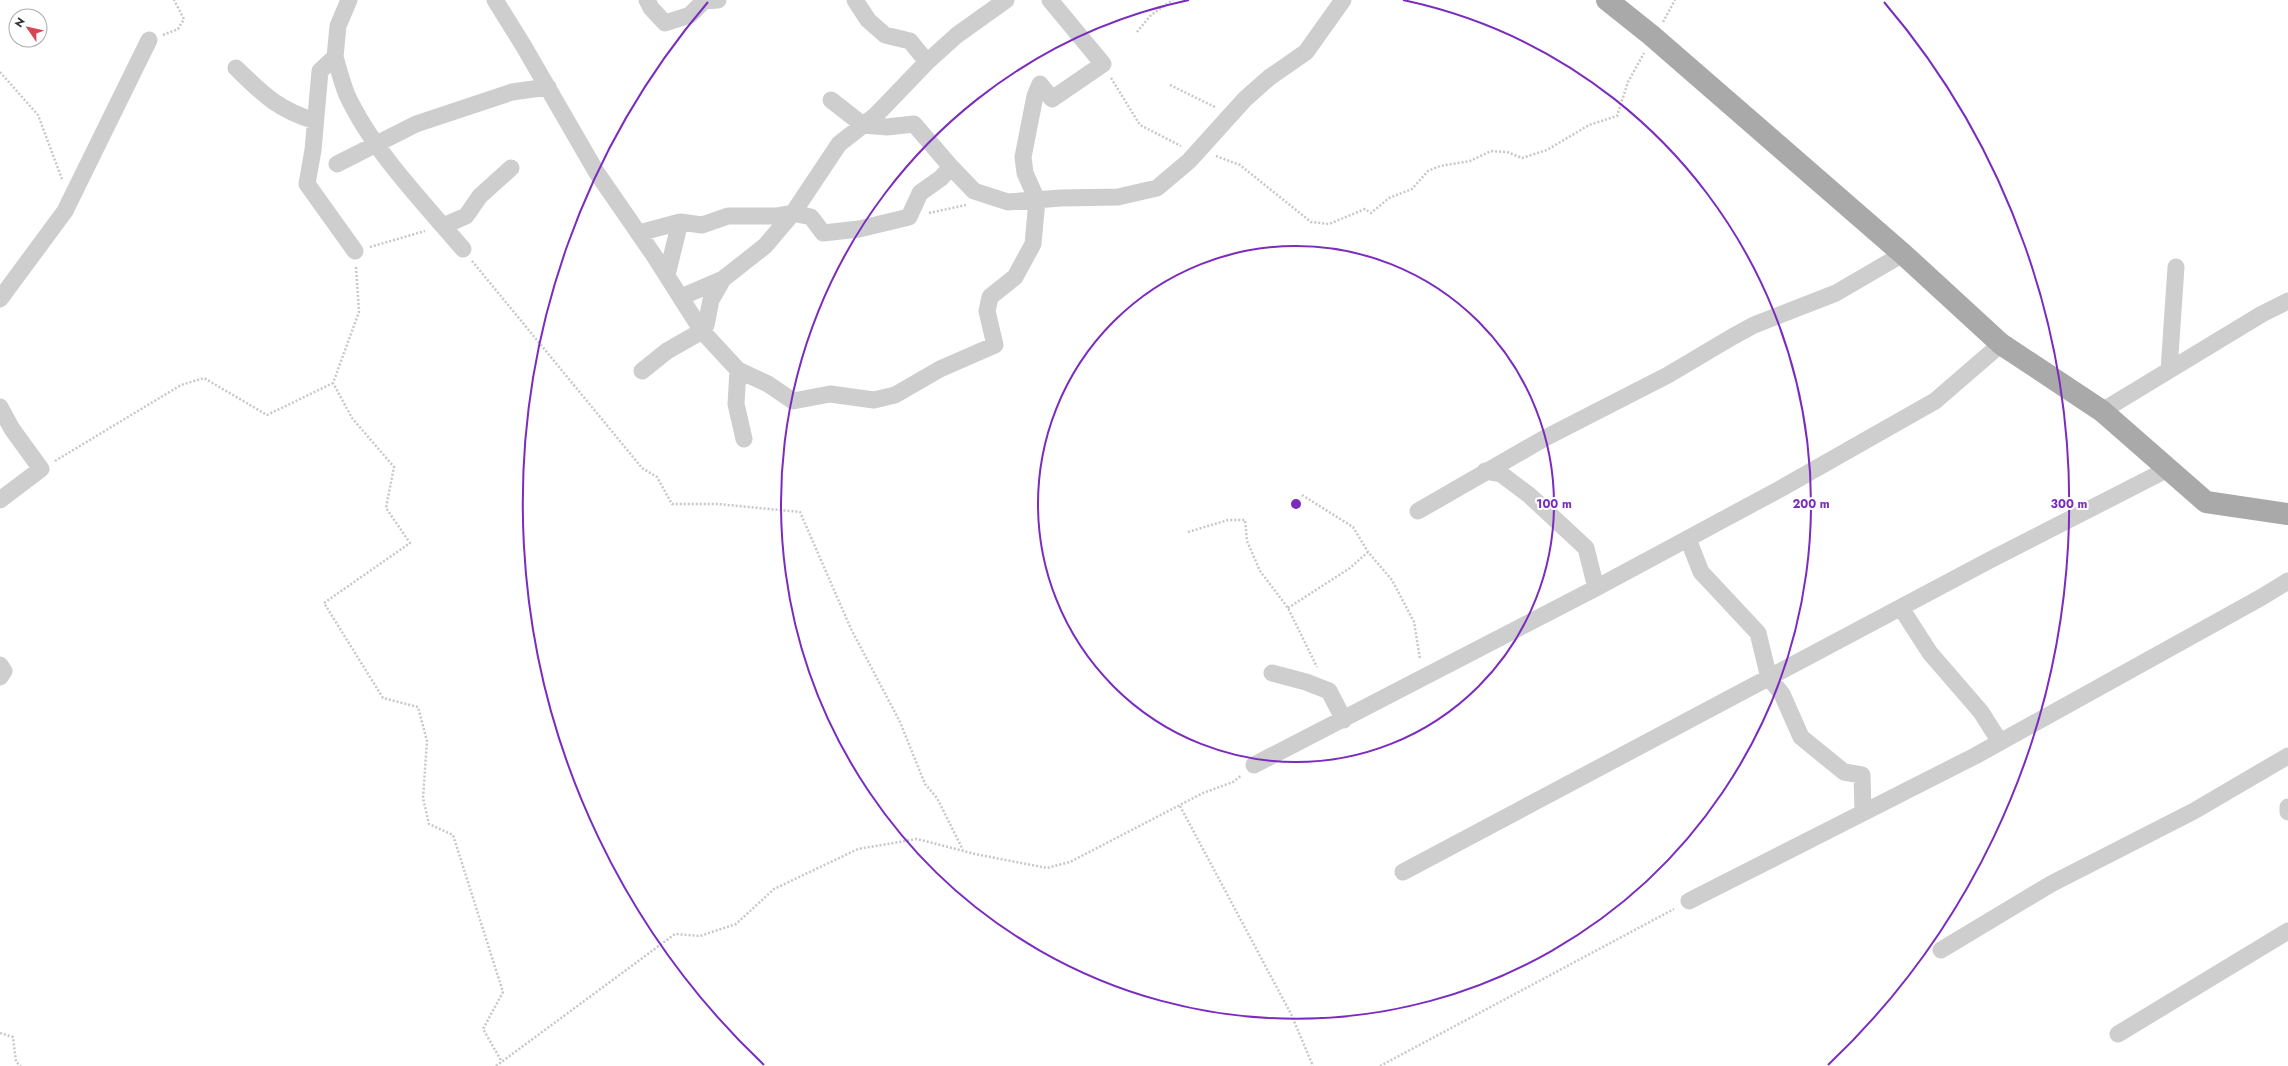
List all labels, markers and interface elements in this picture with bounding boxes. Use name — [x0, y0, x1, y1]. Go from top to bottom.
north arrow — [8, 8, 48, 48]
text: N — [11, 14, 29, 31]
text: 100 m — [1536, 495, 1572, 513]
text: 200 m — [1792, 495, 1830, 513]
text: 300 m — [2051, 495, 2088, 513]
centre of rings — [1289, 497, 1303, 511]

